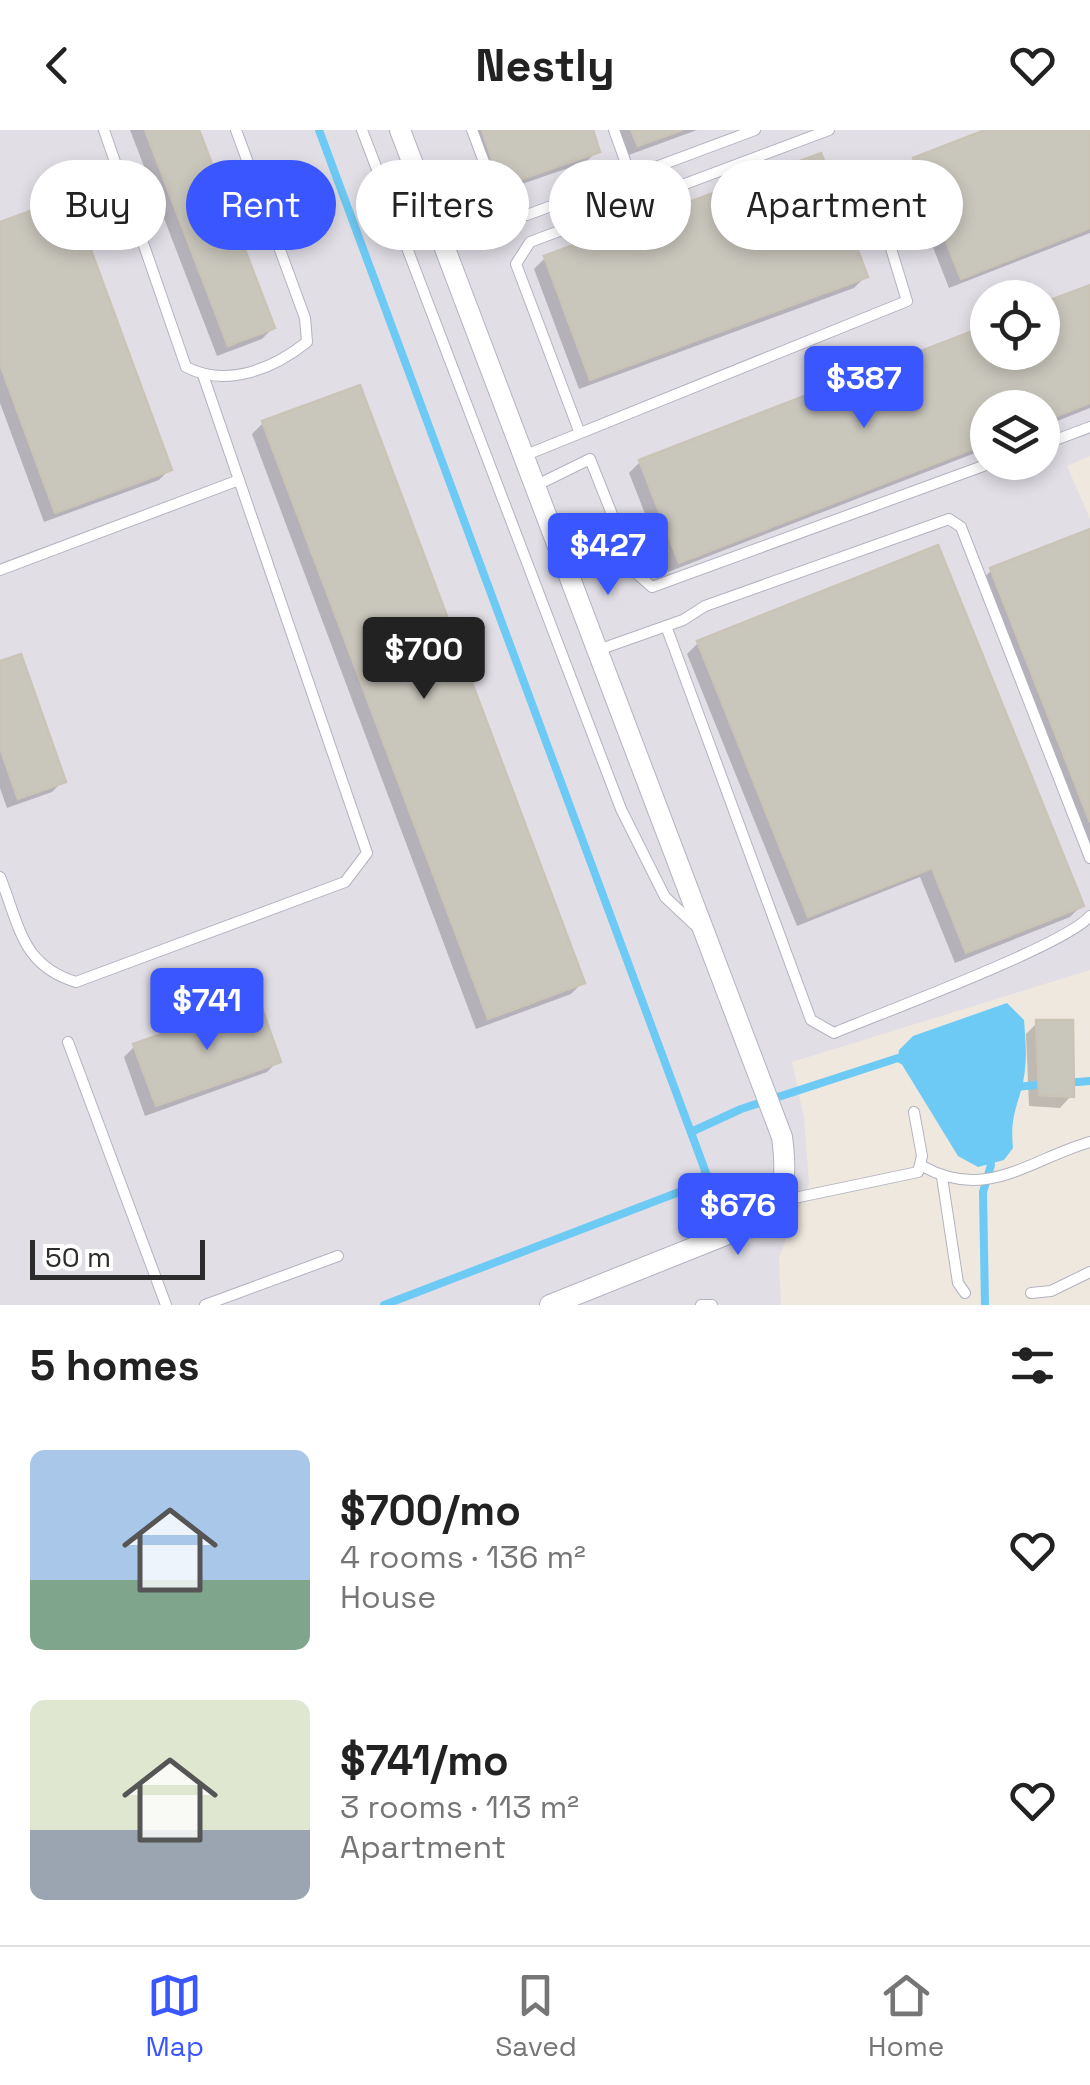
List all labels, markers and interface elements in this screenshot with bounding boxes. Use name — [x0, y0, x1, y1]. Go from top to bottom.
text: Nestly — [475, 37, 615, 94]
icon: back — [30, 38, 85, 93]
icon: heart — [1005, 38, 1060, 93]
chip: Buy — [30, 160, 166, 250]
chip: Rent — [186, 160, 336, 250]
chip: Filters — [356, 160, 529, 250]
chip: New — [549, 160, 691, 250]
chip: Apartment — [711, 160, 963, 250]
map controls — [970, 280, 1060, 480]
button: locate — [970, 280, 1060, 370]
pin: $387 — [805, 346, 923, 431]
text: $387 — [826, 358, 902, 398]
button: layers — [970, 390, 1060, 480]
pin: $427 — [549, 513, 667, 598]
text: $427 — [570, 525, 646, 565]
pin: $700 — [365, 617, 483, 702]
text: $700 — [385, 629, 463, 669]
pin: $741 — [148, 968, 266, 1053]
text: $741 — [172, 980, 242, 1020]
pin: $676 — [679, 1173, 797, 1258]
text: $676 — [700, 1185, 776, 1225]
scale bar — [30, 1235, 205, 1280]
text: 50 m — [45, 1239, 111, 1275]
icon: filters — [1005, 1338, 1060, 1393]
text: 5 homes — [30, 1339, 200, 1392]
text: $700/mo — [340, 1484, 521, 1537]
icon: home — [110, 1490, 230, 1610]
icon: heart — [1005, 1523, 1060, 1578]
text: 4 rooms · 136 m² — [340, 1537, 586, 1577]
text: House — [340, 1577, 436, 1617]
text: $741/mo — [340, 1734, 509, 1787]
icon: home — [110, 1740, 230, 1860]
icon: heart — [1005, 1773, 1060, 1828]
text: 3 rooms · 113 m² — [340, 1787, 579, 1827]
text: Apartment — [340, 1827, 506, 1867]
tab: Map — [146, 1968, 204, 2064]
tab: Saved — [495, 1968, 577, 2064]
tab: Home — [868, 1968, 944, 2064]

